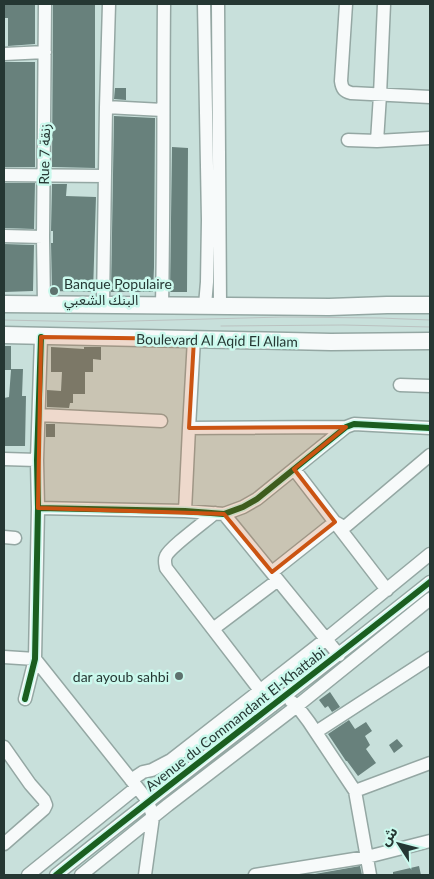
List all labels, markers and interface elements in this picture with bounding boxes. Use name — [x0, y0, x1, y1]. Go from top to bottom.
street label: Rue 7 زنقة — [35, 123, 54, 185]
place label: Banque Populaire البنك الشعبي — [64, 275, 172, 311]
marker: Banque Populaire البنك الشعبي — [48, 285, 60, 297]
street label: Boulevard Al Aqid El Allam — [136, 330, 298, 350]
street label: Avenue du Commandant El-Khattabi — [142, 644, 328, 794]
place label: dar ayoub sahbi — [73, 668, 169, 685]
marker: dar ayoub sahbi — [173, 670, 185, 682]
north arrow — [374, 819, 424, 869]
text: ش — [376, 823, 401, 849]

